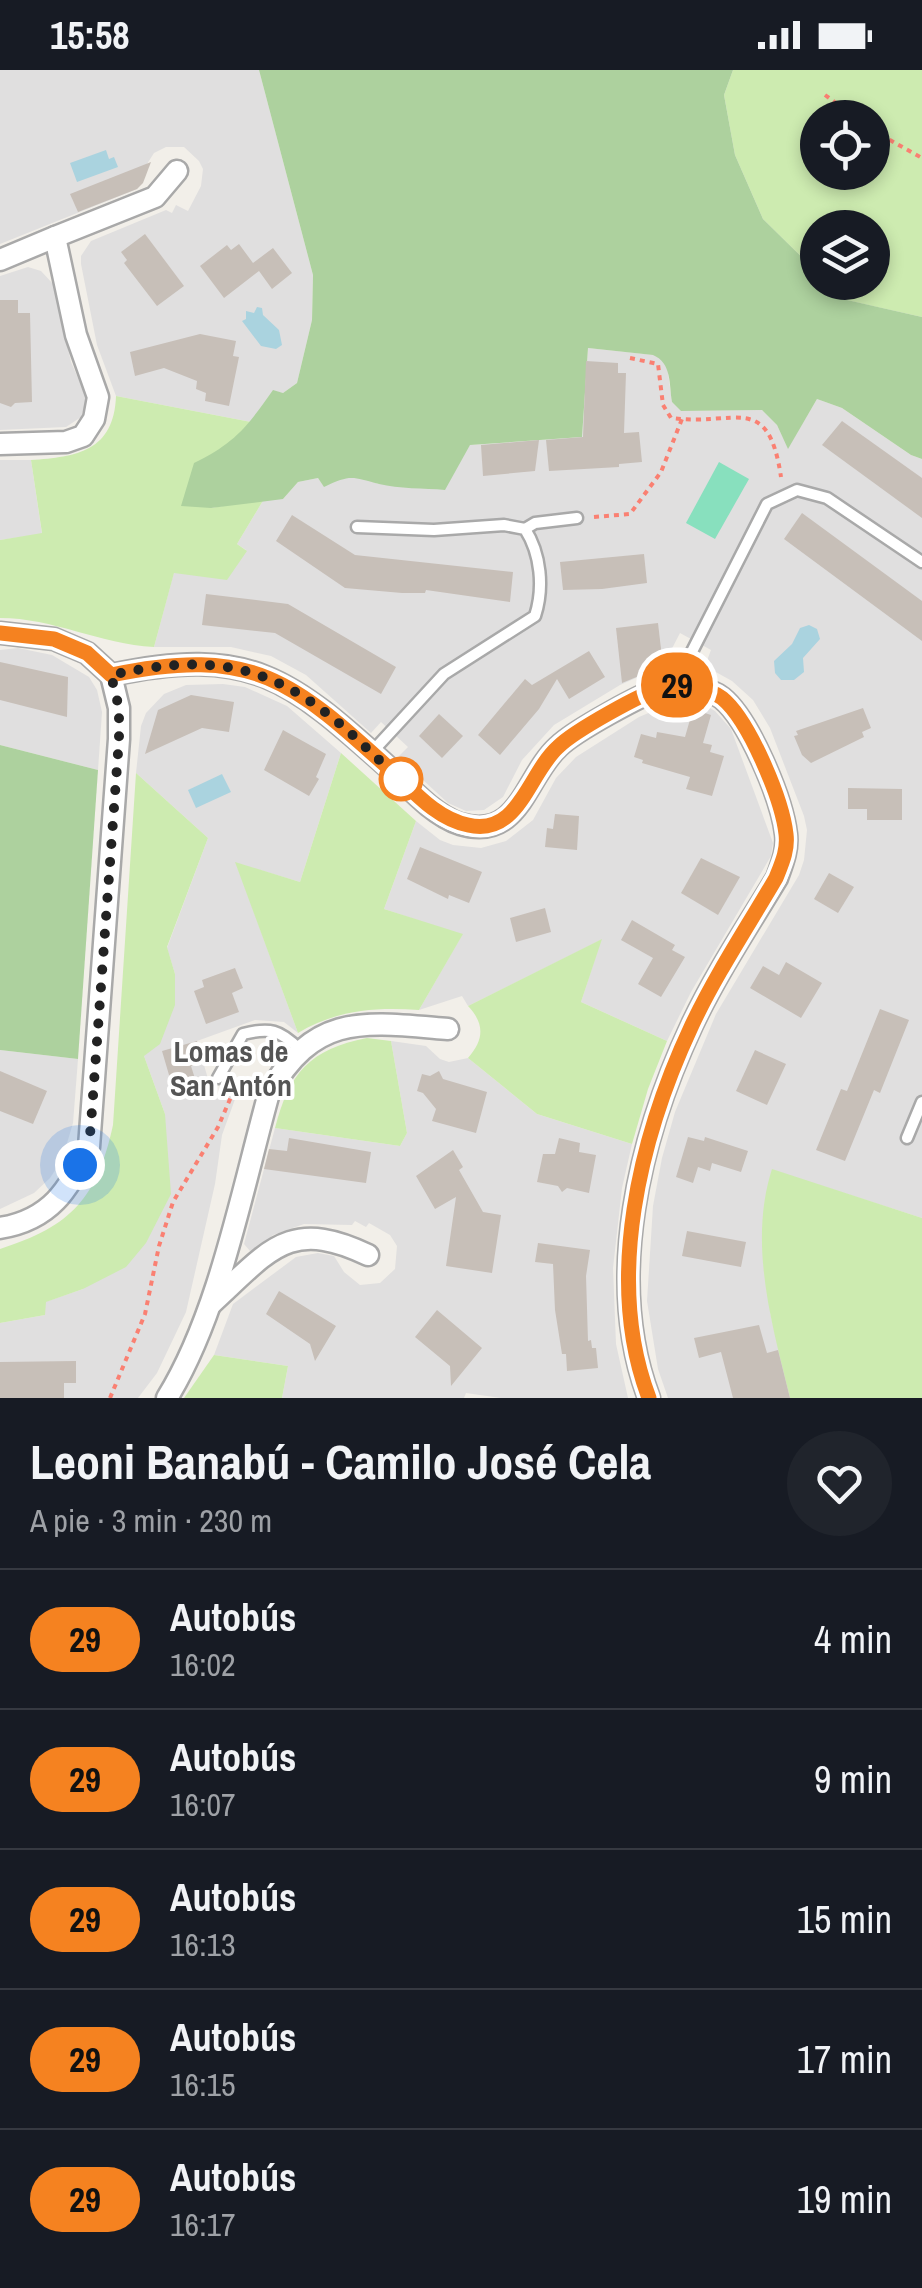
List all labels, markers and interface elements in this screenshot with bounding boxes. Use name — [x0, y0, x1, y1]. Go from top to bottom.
text: 15:58 — [50, 10, 130, 61]
map controls — [800, 100, 890, 300]
button: locate — [800, 100, 890, 190]
button: layers — [800, 210, 890, 300]
line badge: 29 — [632, 652, 722, 718]
text: 29 — [661, 662, 693, 709]
unlabelled marker — [380, 758, 422, 800]
district label: Lomas de San Antón — [170, 1031, 292, 1105]
your location — [55, 1140, 105, 1190]
text: Leoni Banabú - Camilo José Cela — [30, 1429, 651, 1494]
button: heart — [787, 1431, 892, 1536]
text: A pie · 3 min · 230 m — [30, 1499, 272, 1542]
text: Autobús — [170, 1592, 296, 1643]
text: 4 min — [814, 1614, 892, 1665]
text: 29 — [69, 1616, 101, 1663]
text: 16:02 — [170, 1643, 236, 1686]
text: Autobús — [170, 1732, 296, 1783]
text: 9 min — [814, 1754, 892, 1805]
text: 29 — [69, 1756, 101, 1803]
text: 16:07 — [170, 1783, 236, 1826]
text: Autobús — [170, 1872, 296, 1923]
text: 15 min — [797, 1894, 892, 1945]
text: 29 — [69, 1896, 101, 1943]
text: 16:13 — [170, 1923, 236, 1966]
text: Autobús — [170, 2012, 296, 2063]
text: 17 min — [797, 2034, 892, 2085]
text: 29 — [69, 2036, 101, 2083]
text: 16:15 — [170, 2063, 236, 2106]
text: Autobús — [170, 2152, 296, 2203]
text: 19 min — [797, 2174, 892, 2225]
text: 29 — [69, 2176, 101, 2223]
text: 16:17 — [170, 2203, 236, 2246]

